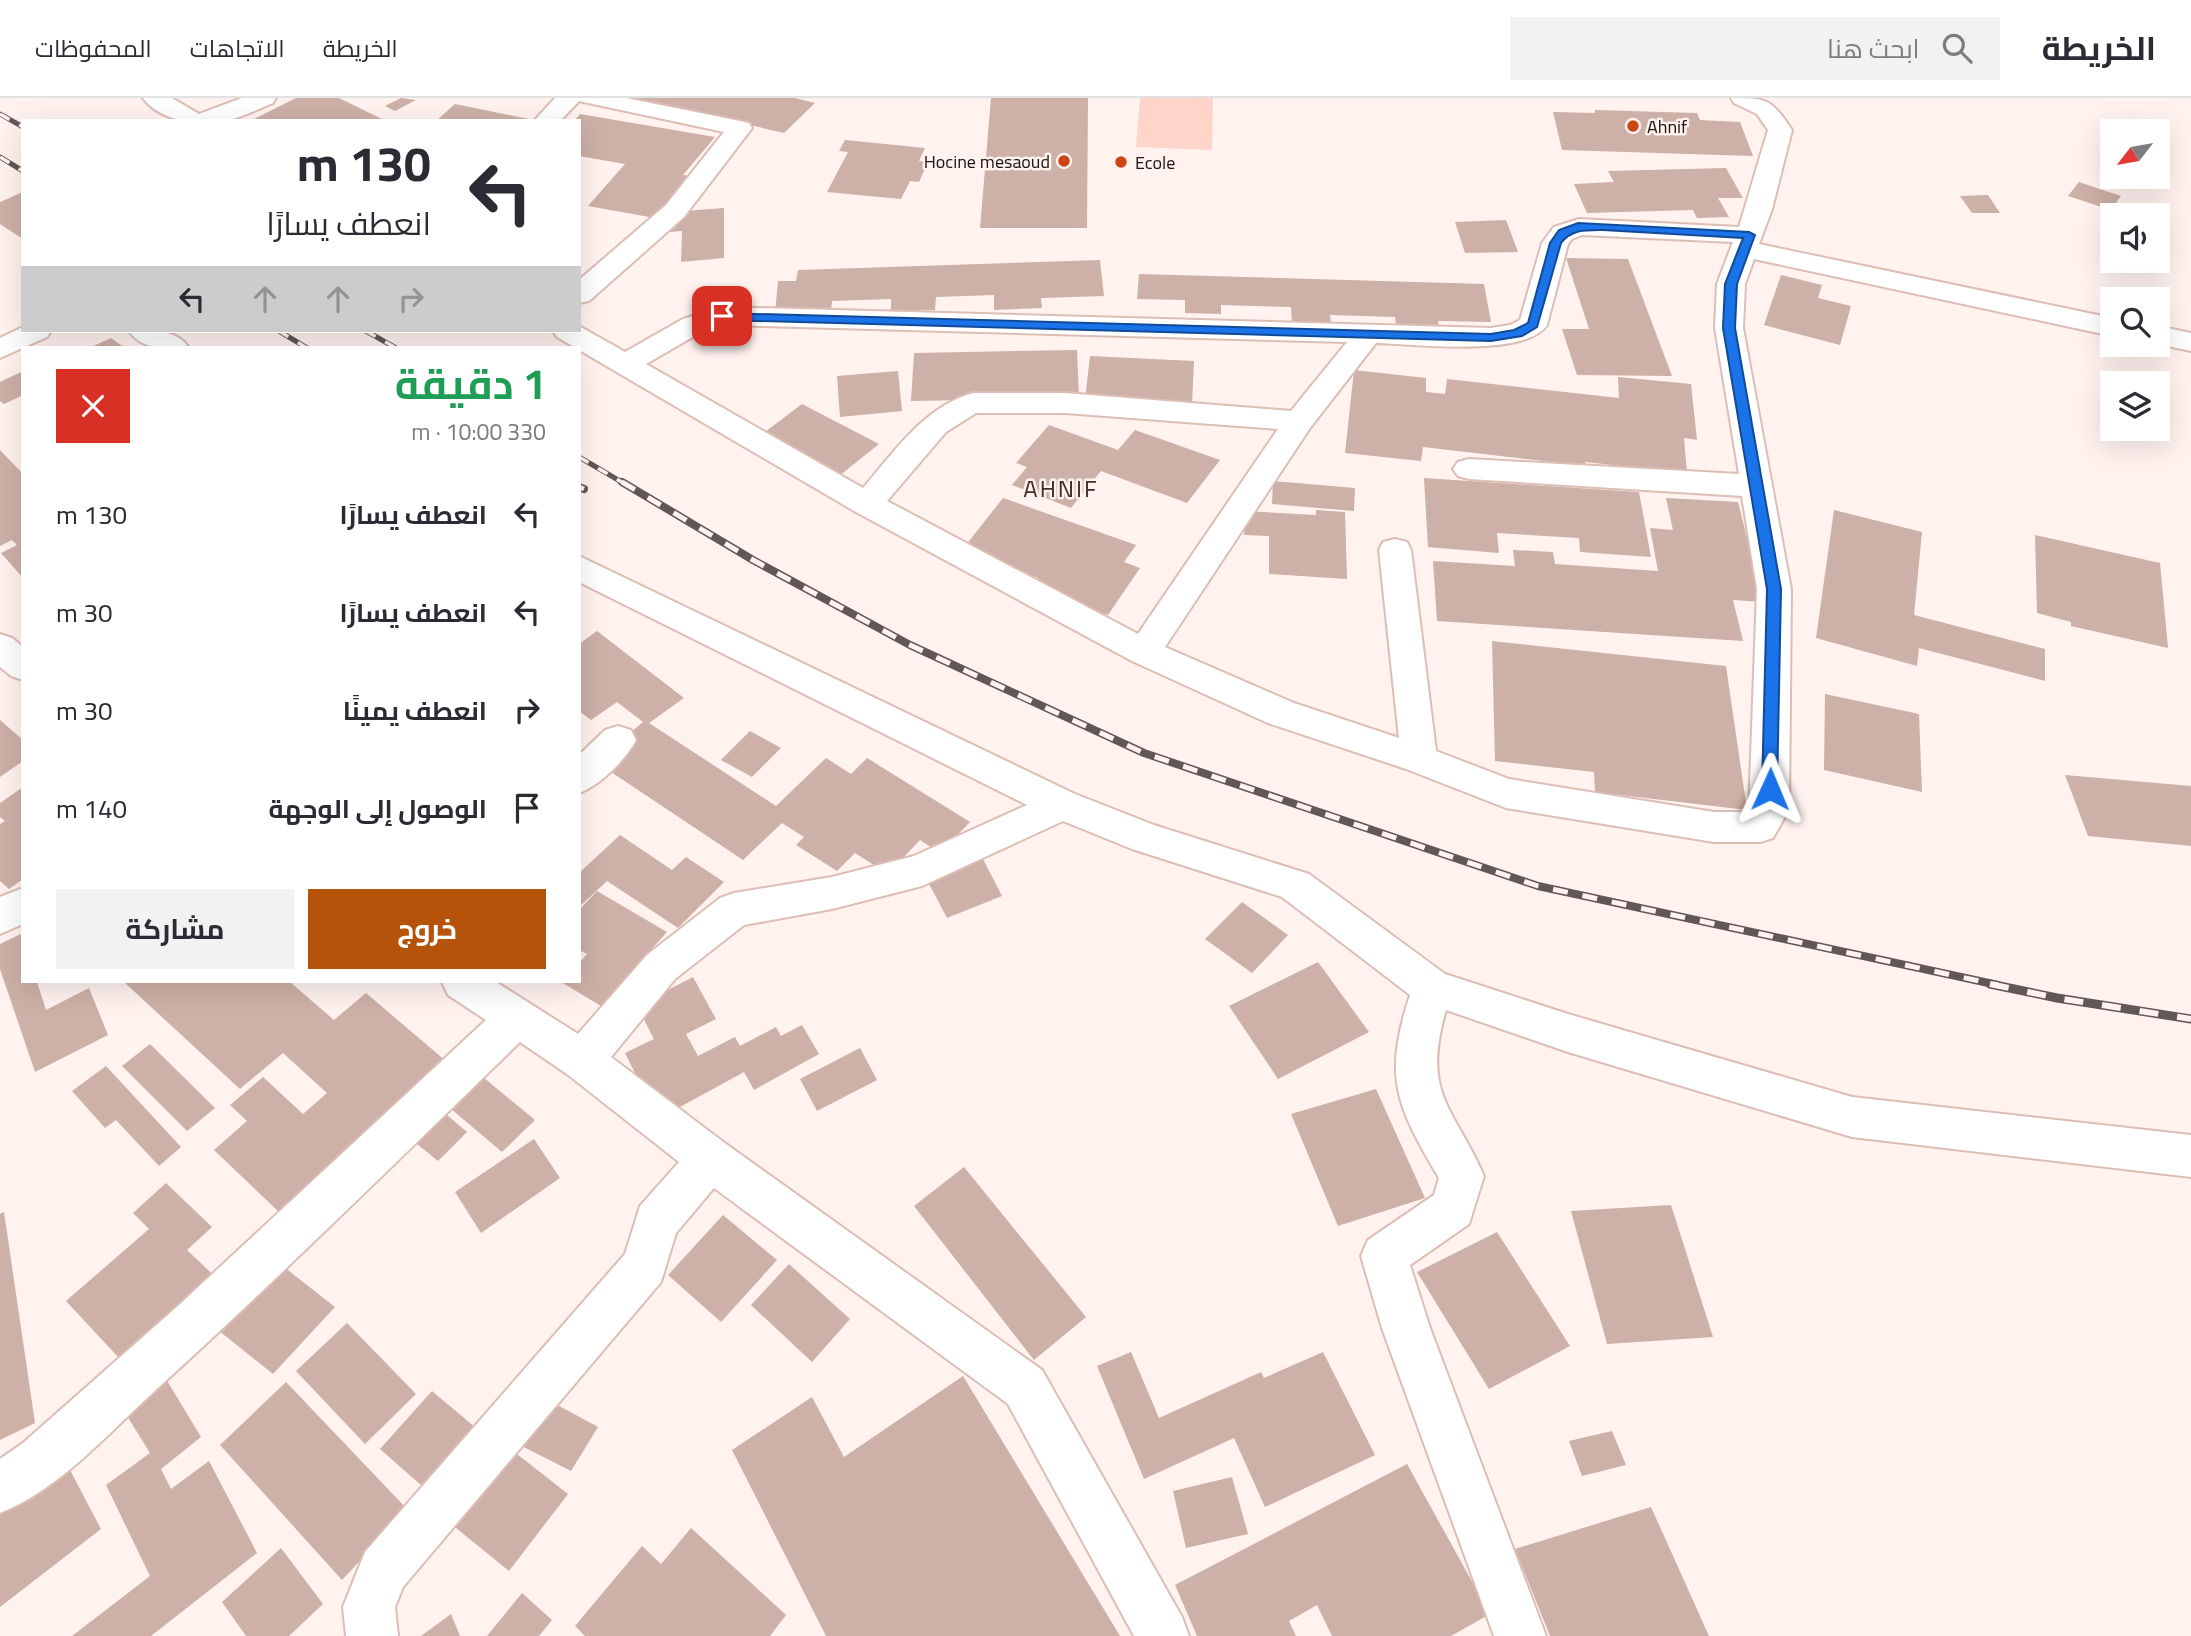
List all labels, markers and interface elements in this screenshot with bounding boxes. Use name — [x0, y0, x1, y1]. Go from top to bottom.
search box — [1510, 17, 2000, 80]
text: الخريطة — [2042, 17, 2156, 79]
text: ابحث هنا — [1827, 24, 1920, 73]
text: المحفوظات — [35, 26, 152, 71]
text: الاتجاهات — [190, 26, 285, 71]
text: الخريطة — [323, 26, 398, 71]
icon: search — [1938, 29, 1976, 67]
place label: Ahnif — [1647, 110, 1687, 143]
text: 130 m — [297, 117, 431, 209]
marker: Ahnif — [1625, 118, 1641, 134]
north arrow — [2100, 119, 2170, 189]
map controls — [2100, 119, 2170, 441]
place label: Hocine mesaoud — [924, 145, 1050, 178]
place label: Ecole — [1135, 146, 1175, 179]
icon: left — [455, 147, 546, 238]
marker: Hocine mesaoud — [1056, 153, 1072, 169]
marker: Ecole — [1113, 154, 1129, 170]
text: انعطف يسارًا — [266, 193, 431, 253]
button: sound — [2100, 203, 2170, 273]
icon: left — [173, 280, 211, 318]
icon: ahead — [246, 280, 284, 318]
icon: ahead — [319, 280, 357, 318]
icon: right — [392, 280, 430, 318]
pin — [692, 286, 752, 346]
button: search — [2100, 287, 2170, 357]
icon: arrive — [703, 297, 741, 335]
text: 1 دقيقة — [395, 344, 546, 423]
button: close — [56, 369, 130, 443]
button: layers — [2100, 371, 2170, 441]
text: 330 m · 10:00 — [411, 410, 546, 453]
district label: AHNIF — [1023, 466, 1099, 511]
text: 130 m — [56, 490, 127, 539]
text: انعطف يسارًا — [340, 490, 487, 539]
icon: left — [508, 495, 546, 533]
text: 30 m — [56, 588, 113, 637]
text: انعطف يسارًا — [340, 588, 487, 637]
icon: left — [508, 593, 546, 631]
text: 30 m — [56, 686, 113, 735]
text: انعطف يمينًا — [343, 686, 487, 735]
icon: right — [508, 691, 546, 729]
position arrow — [1733, 752, 1807, 826]
text: 140 m — [56, 784, 127, 833]
text: الوصول إلى الوجهة — [269, 784, 487, 833]
icon: arrive — [508, 789, 546, 827]
button: مشاركة — [56, 889, 294, 969]
button: خروج — [308, 889, 546, 969]

